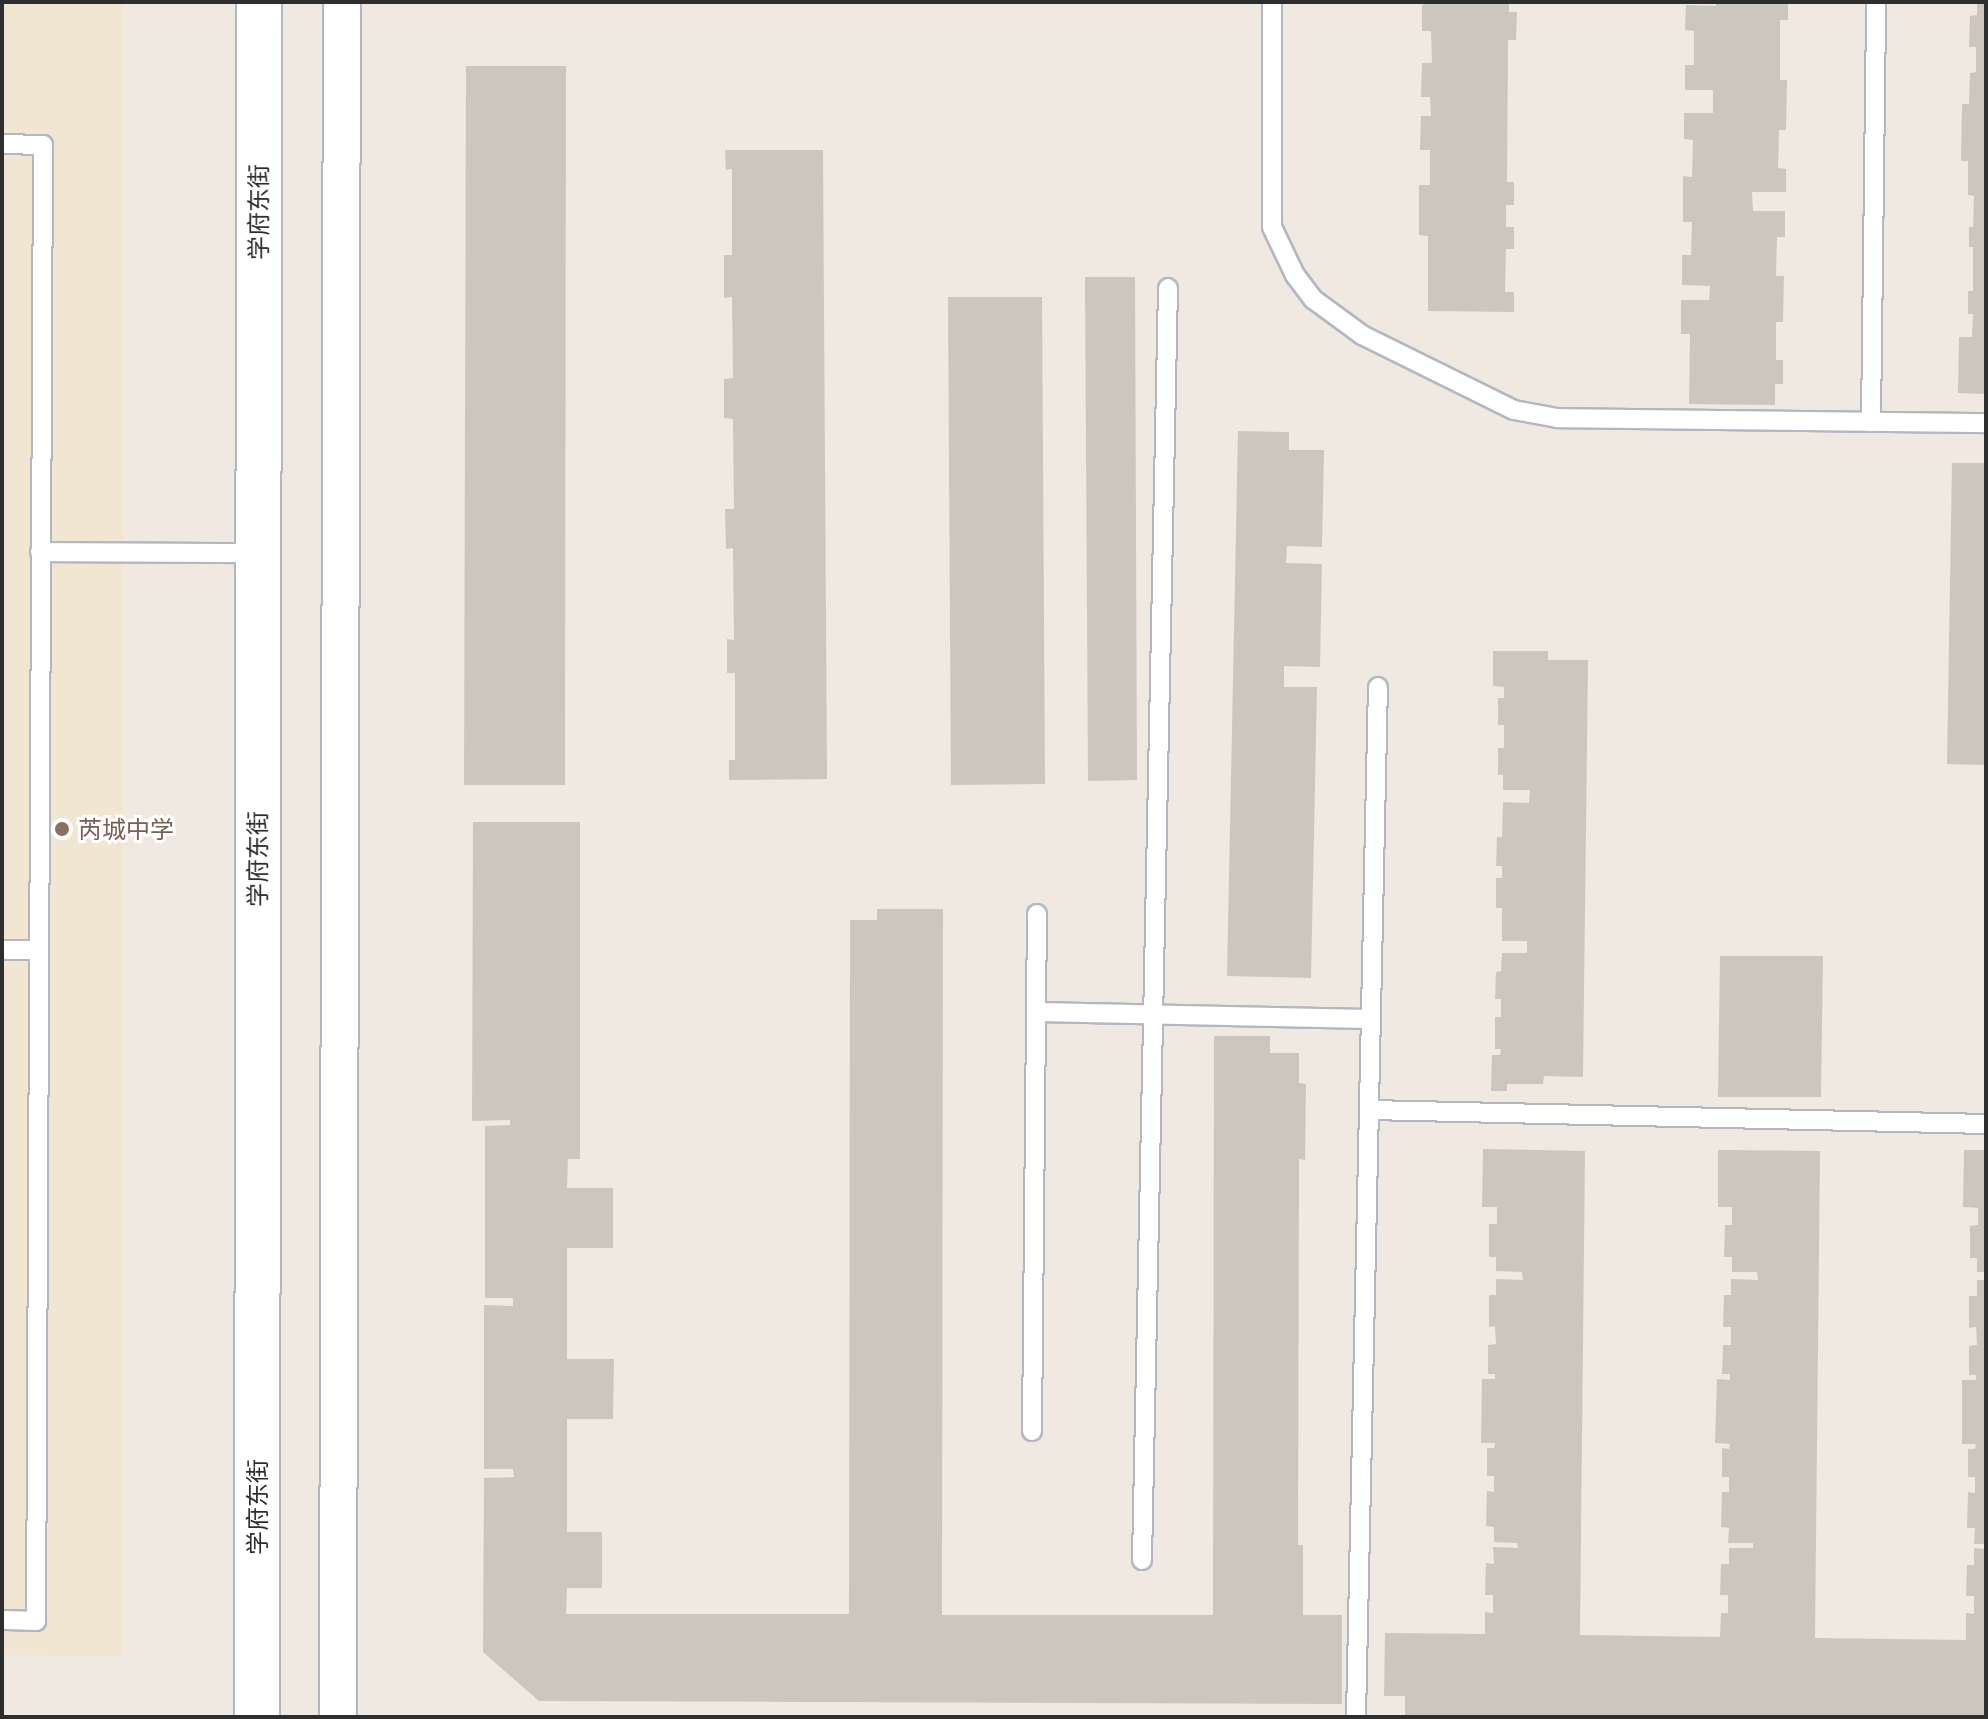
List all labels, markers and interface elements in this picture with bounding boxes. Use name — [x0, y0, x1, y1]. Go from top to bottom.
street label: 学府东街 — [244, 164, 272, 260]
street label: 学府东街 — [243, 811, 271, 907]
place label: 芮城中学 — [78, 815, 174, 843]
marker: 芮城中学 — [53, 820, 71, 838]
street label: 学府东街 — [243, 1459, 271, 1555]

